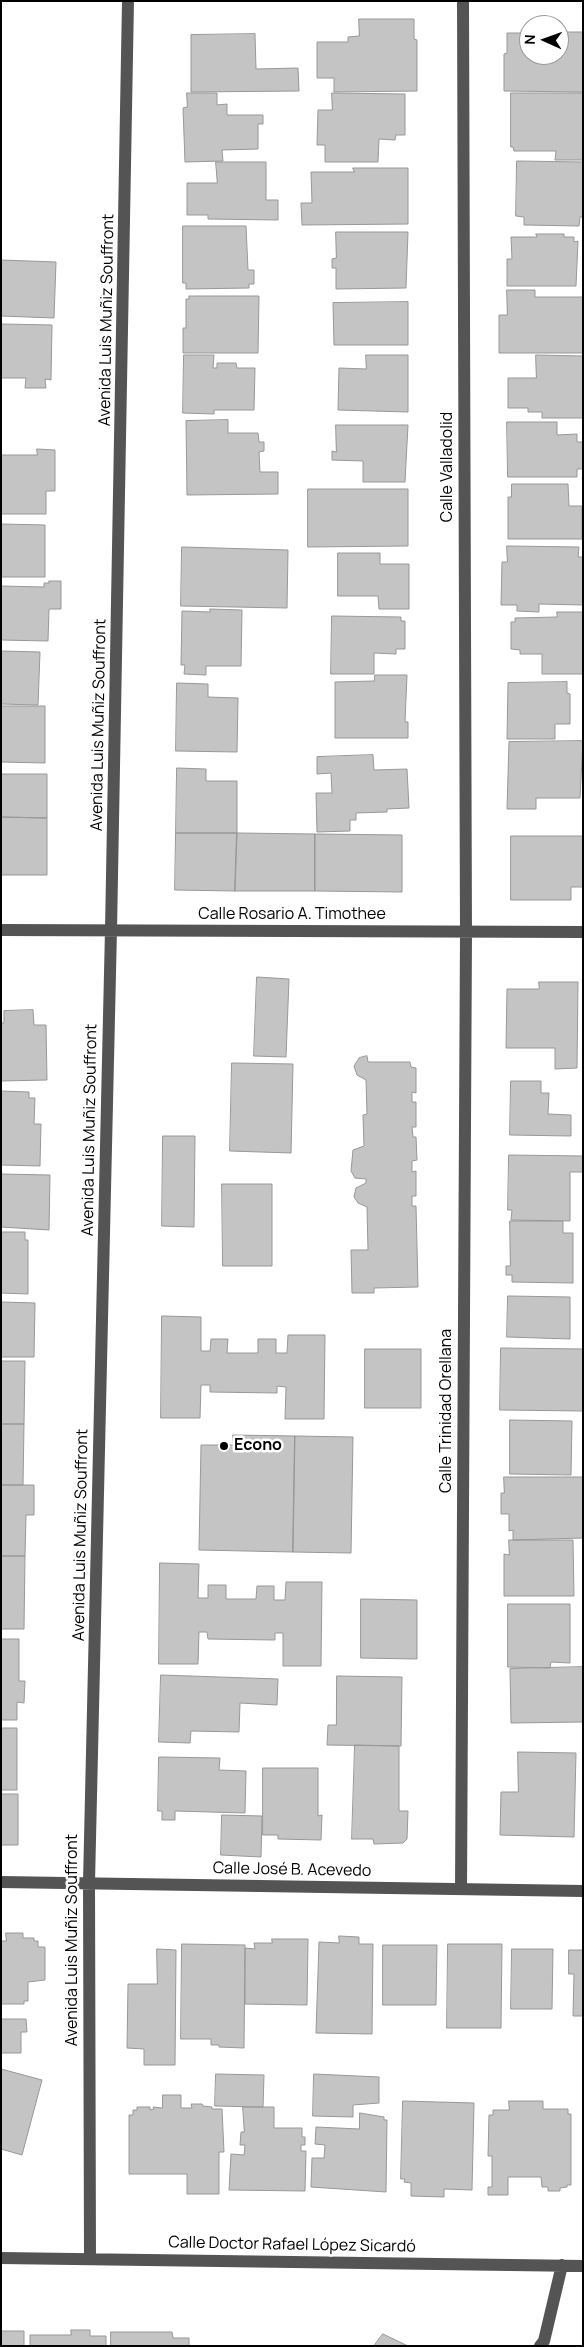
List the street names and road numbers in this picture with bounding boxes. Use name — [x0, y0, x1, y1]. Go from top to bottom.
street label: Avenida Luis Muñiz Souffront — [96, 214, 118, 426]
street label: Calle Valladolid — [438, 412, 458, 522]
street label: Avenida Luis Muñiz Souffront — [88, 619, 110, 831]
street label: Calle Rosario A. Timothee — [198, 905, 386, 925]
street label: Avenida Luis Muñiz Souffront — [79, 1024, 101, 1236]
street label: Calle Trinidad Orellana — [437, 1329, 457, 1493]
street label: Avenida Luis Muñiz Souffront — [70, 1429, 92, 1641]
street label: Avenida Luis Muñiz Souffront — [63, 1834, 83, 2046]
street label: Calle José B. Acevedo — [213, 1859, 371, 1881]
street label: Calle Doctor Rafael López Sicardó — [168, 2233, 416, 2257]

